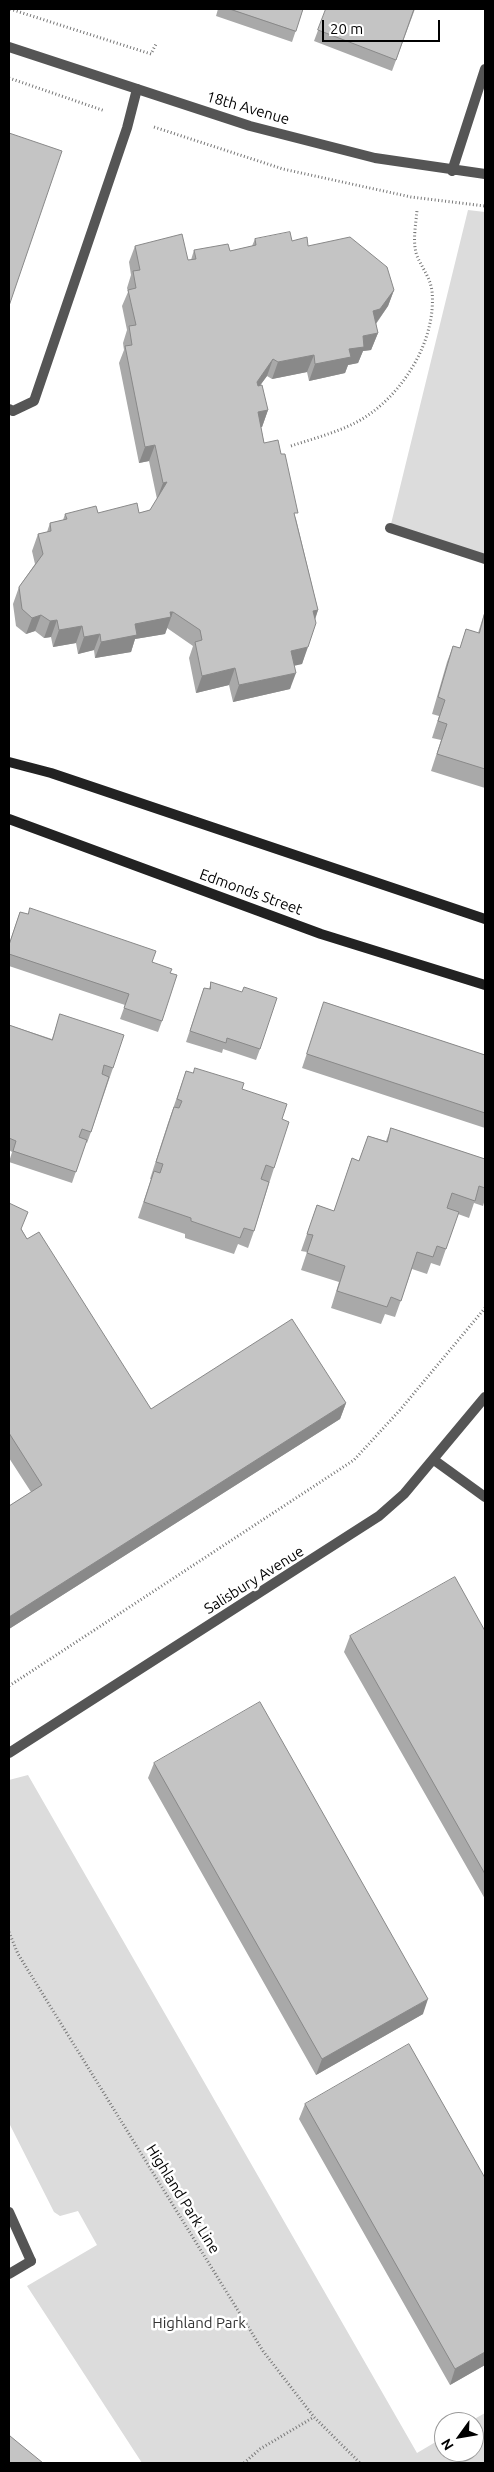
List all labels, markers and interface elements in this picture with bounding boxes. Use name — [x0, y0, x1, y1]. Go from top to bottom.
scale bar — [324, 10, 442, 42]
text: 20 m — [330, 20, 363, 37]
street label: 18th Avenue — [204, 88, 292, 128]
street label: Edmonds Street — [197, 865, 305, 919]
street label: Salisbury Avenue — [201, 1542, 307, 1618]
street label: Highland Park Line — [142, 2141, 224, 2257]
park label: Highland Park — [152, 2314, 246, 2332]
north arrow — [434, 2412, 484, 2462]
text: N — [438, 2436, 457, 2453]

